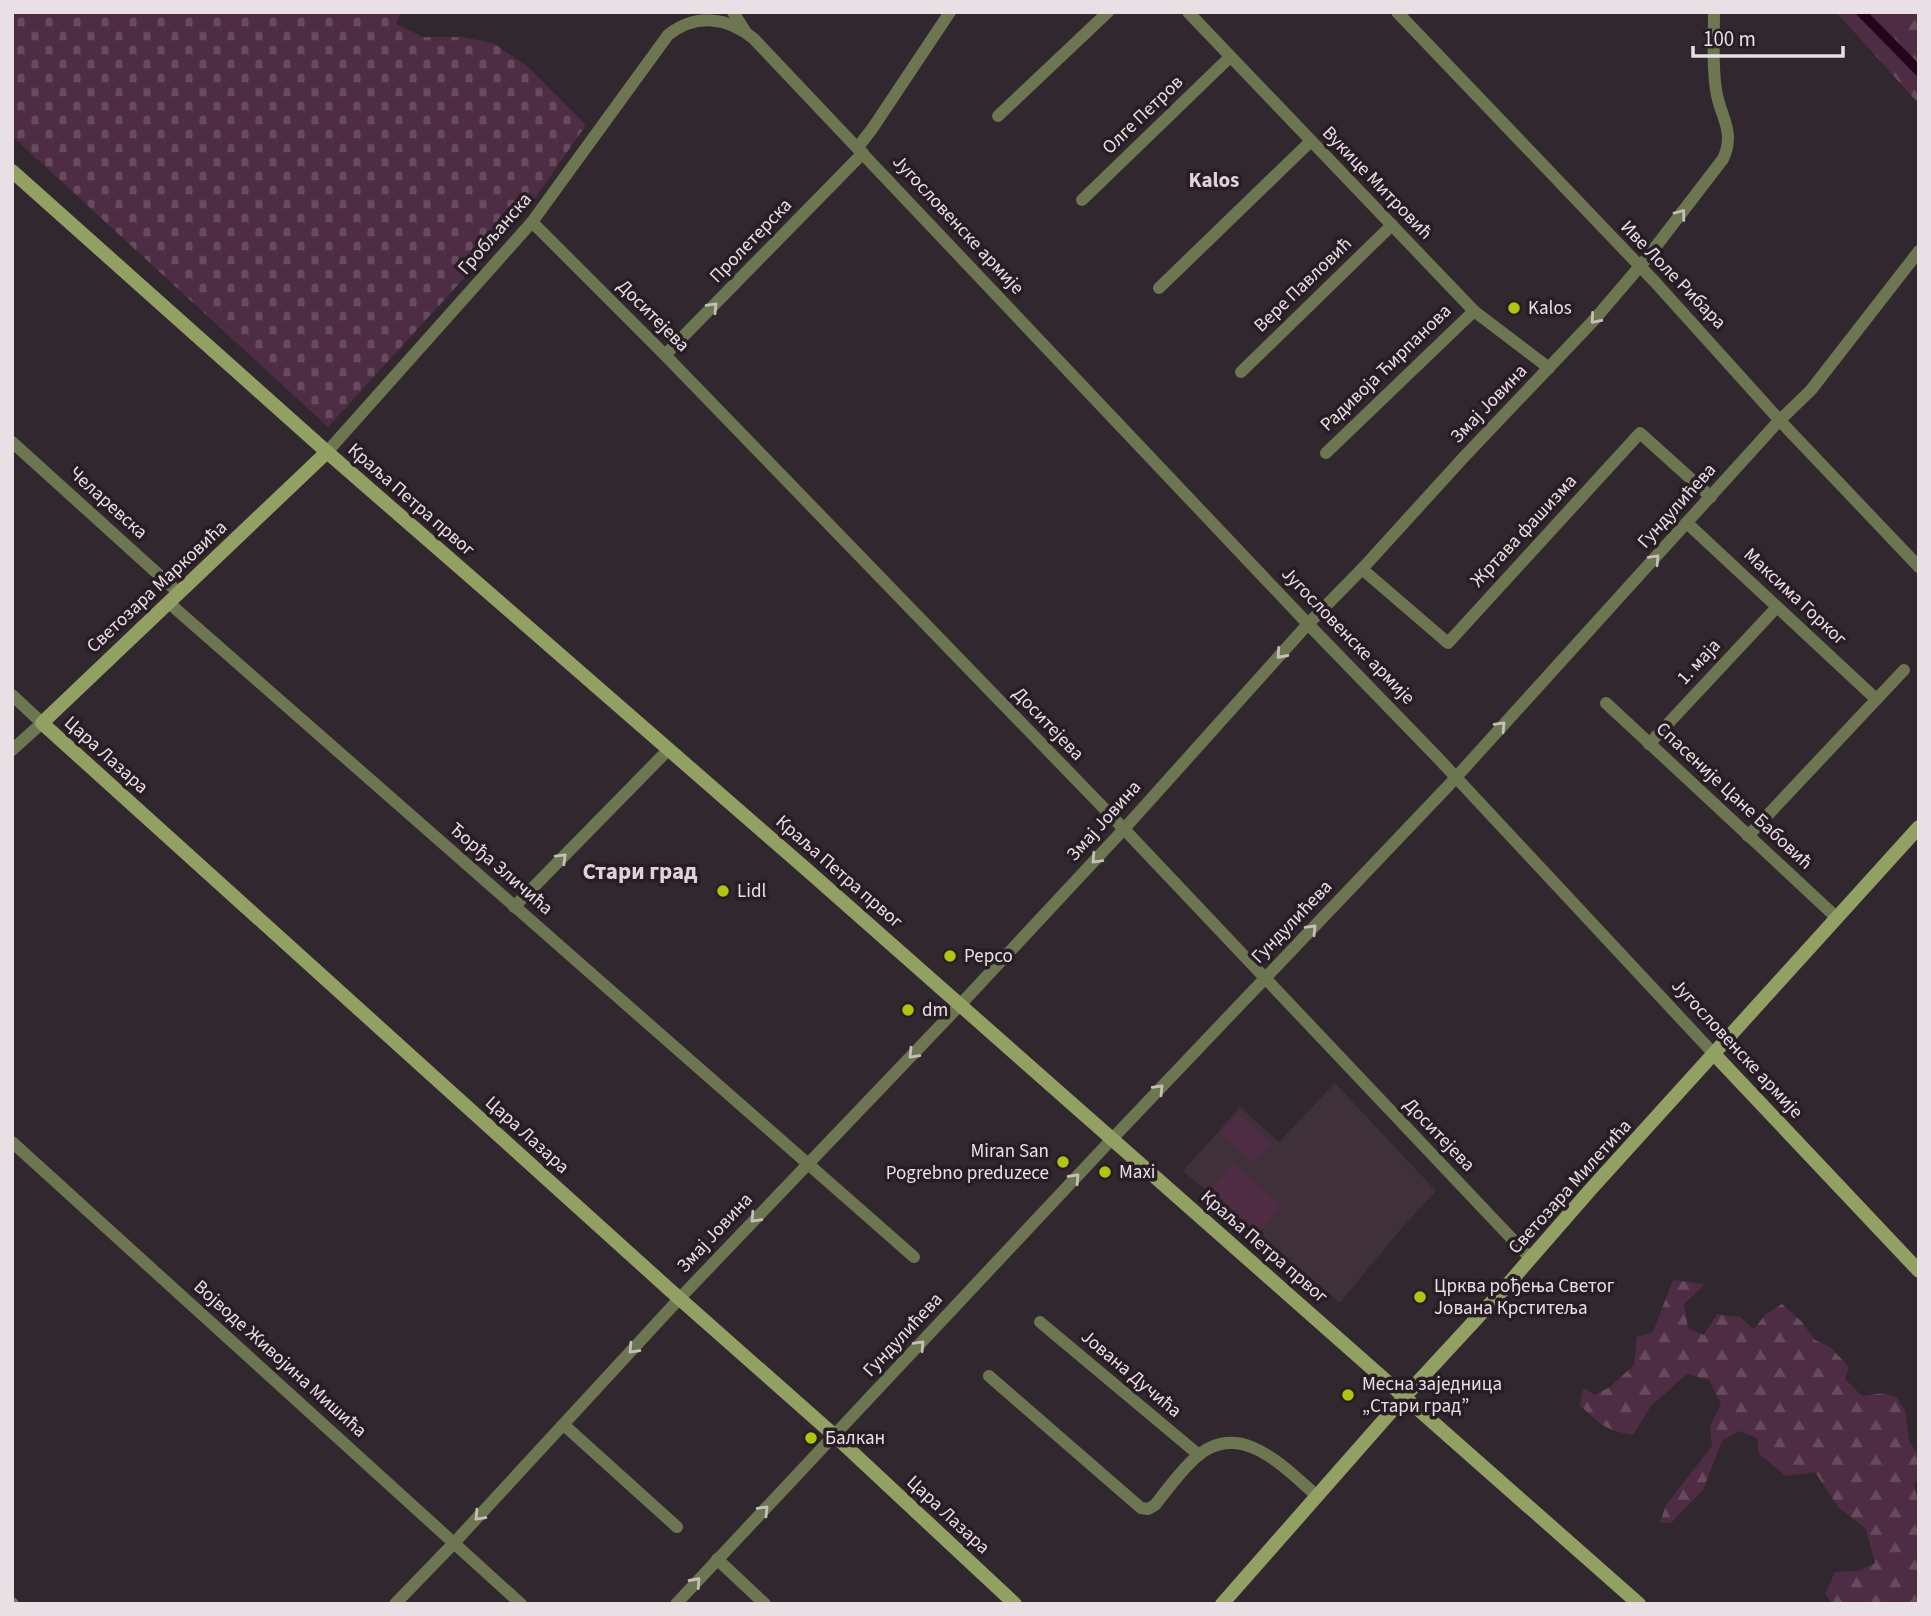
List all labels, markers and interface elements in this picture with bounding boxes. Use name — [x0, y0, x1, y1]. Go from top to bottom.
scale bar — [1693, 14, 1843, 58]
text: 100 m — [1703, 24, 1756, 54]
street label: Олге Петров — [1096, 69, 1190, 161]
street label: Вукице Митровић — [1316, 120, 1438, 246]
street label: Југословенске армије — [886, 149, 1030, 301]
district label: Kalos — [1189, 165, 1239, 195]
street label: Гробљанска — [452, 187, 538, 281]
street label: Пролетерска — [704, 193, 798, 289]
one-way arrow — [1673, 209, 1686, 221]
street label: Иве Лоле Рибара — [1614, 215, 1732, 335]
street label: Вере Павловић — [1248, 231, 1358, 339]
street label: Доситејева — [610, 273, 696, 359]
place label: Kalos — [1528, 295, 1572, 322]
street label: Радивоја Ћирпанова — [1314, 298, 1458, 438]
marker: Kalos — [1506, 300, 1522, 316]
one-way arrow — [705, 302, 718, 315]
one-way arrow — [1591, 310, 1603, 323]
street label: Змај Јовина — [1444, 358, 1534, 450]
street label: Краља Петра првог — [341, 437, 481, 563]
street label: Гундулићева — [1631, 457, 1723, 555]
street label: Челаревска — [63, 460, 153, 546]
street label: Жртава фашизма — [1465, 469, 1583, 593]
street label: Светозара Марковића — [81, 515, 233, 659]
street label: Максима Горког — [1737, 542, 1853, 652]
one-way arrow — [1647, 554, 1659, 567]
street label: Југословенске армије — [1275, 561, 1421, 711]
street label: 1. маја — [1671, 633, 1727, 691]
one-way arrow — [1277, 646, 1289, 659]
street label: Доситејева — [1006, 681, 1090, 767]
street label: Цара Лазара — [58, 710, 154, 800]
street label: Спасеније Цане Бабовић — [1650, 716, 1818, 876]
one-way arrow — [1493, 721, 1505, 734]
street label: Змај Јовина — [1060, 775, 1148, 867]
street label: Краља Петра првог — [769, 809, 909, 935]
street label: Ђорђа Зличића — [443, 816, 559, 922]
one-way arrow — [1092, 851, 1104, 864]
one-way arrow — [554, 854, 566, 866]
district label: Стари град — [582, 855, 698, 888]
street label: Гундулићева — [1245, 874, 1339, 970]
place label: Lidl — [737, 878, 766, 905]
marker: Lidl — [715, 883, 731, 899]
one-way arrow — [1304, 924, 1317, 937]
place label: Pepco — [964, 943, 1013, 970]
marker: Pepco — [942, 948, 958, 964]
street label: Југословенске армије — [1665, 973, 1809, 1125]
place label: dm — [922, 997, 948, 1024]
marker: dm — [900, 1002, 916, 1018]
one-way arrow — [908, 1046, 921, 1059]
one-way arrow — [1151, 1085, 1164, 1098]
street label: Цара Лазара — [479, 1090, 575, 1180]
street label: Доситејева — [1397, 1092, 1481, 1178]
street label: Светозара Милетића — [1502, 1114, 1638, 1260]
place label: Miran San Pogrebno preduzece — [886, 1138, 1049, 1187]
marker: Miran San Pogrebno preduzece — [1055, 1154, 1071, 1170]
place label: Maxi — [1119, 1159, 1156, 1186]
marker: Maxi — [1097, 1164, 1113, 1180]
one-way arrow — [1067, 1173, 1079, 1186]
street label: Краља Петра првог — [1194, 1184, 1334, 1310]
street label: Змај Јовина — [671, 1187, 759, 1279]
one-way arrow — [751, 1210, 764, 1223]
place label: Црква рођења Светог Јована Крститеља — [1434, 1273, 1615, 1322]
street label: Војводе Живојина Мишића — [187, 1274, 373, 1444]
street label: Гундулићева — [857, 1287, 949, 1383]
marker: Црква рођења Светог Јована Крститеља — [1412, 1289, 1428, 1305]
street label: Јована Дучића — [1075, 1324, 1187, 1424]
one-way arrow — [912, 1340, 925, 1353]
one-way arrow — [629, 1341, 641, 1354]
place label: Месна заједница „Стари град” — [1362, 1371, 1502, 1420]
marker: Месна заједница „Стари град” — [1340, 1387, 1356, 1403]
place label: Балкан — [825, 1425, 885, 1452]
marker: Балкан — [803, 1430, 819, 1446]
street label: Цара Лазара — [900, 1469, 996, 1561]
one-way arrow — [756, 1505, 769, 1518]
one-way arrow — [475, 1508, 487, 1521]
one-way arrow — [688, 1577, 701, 1590]

